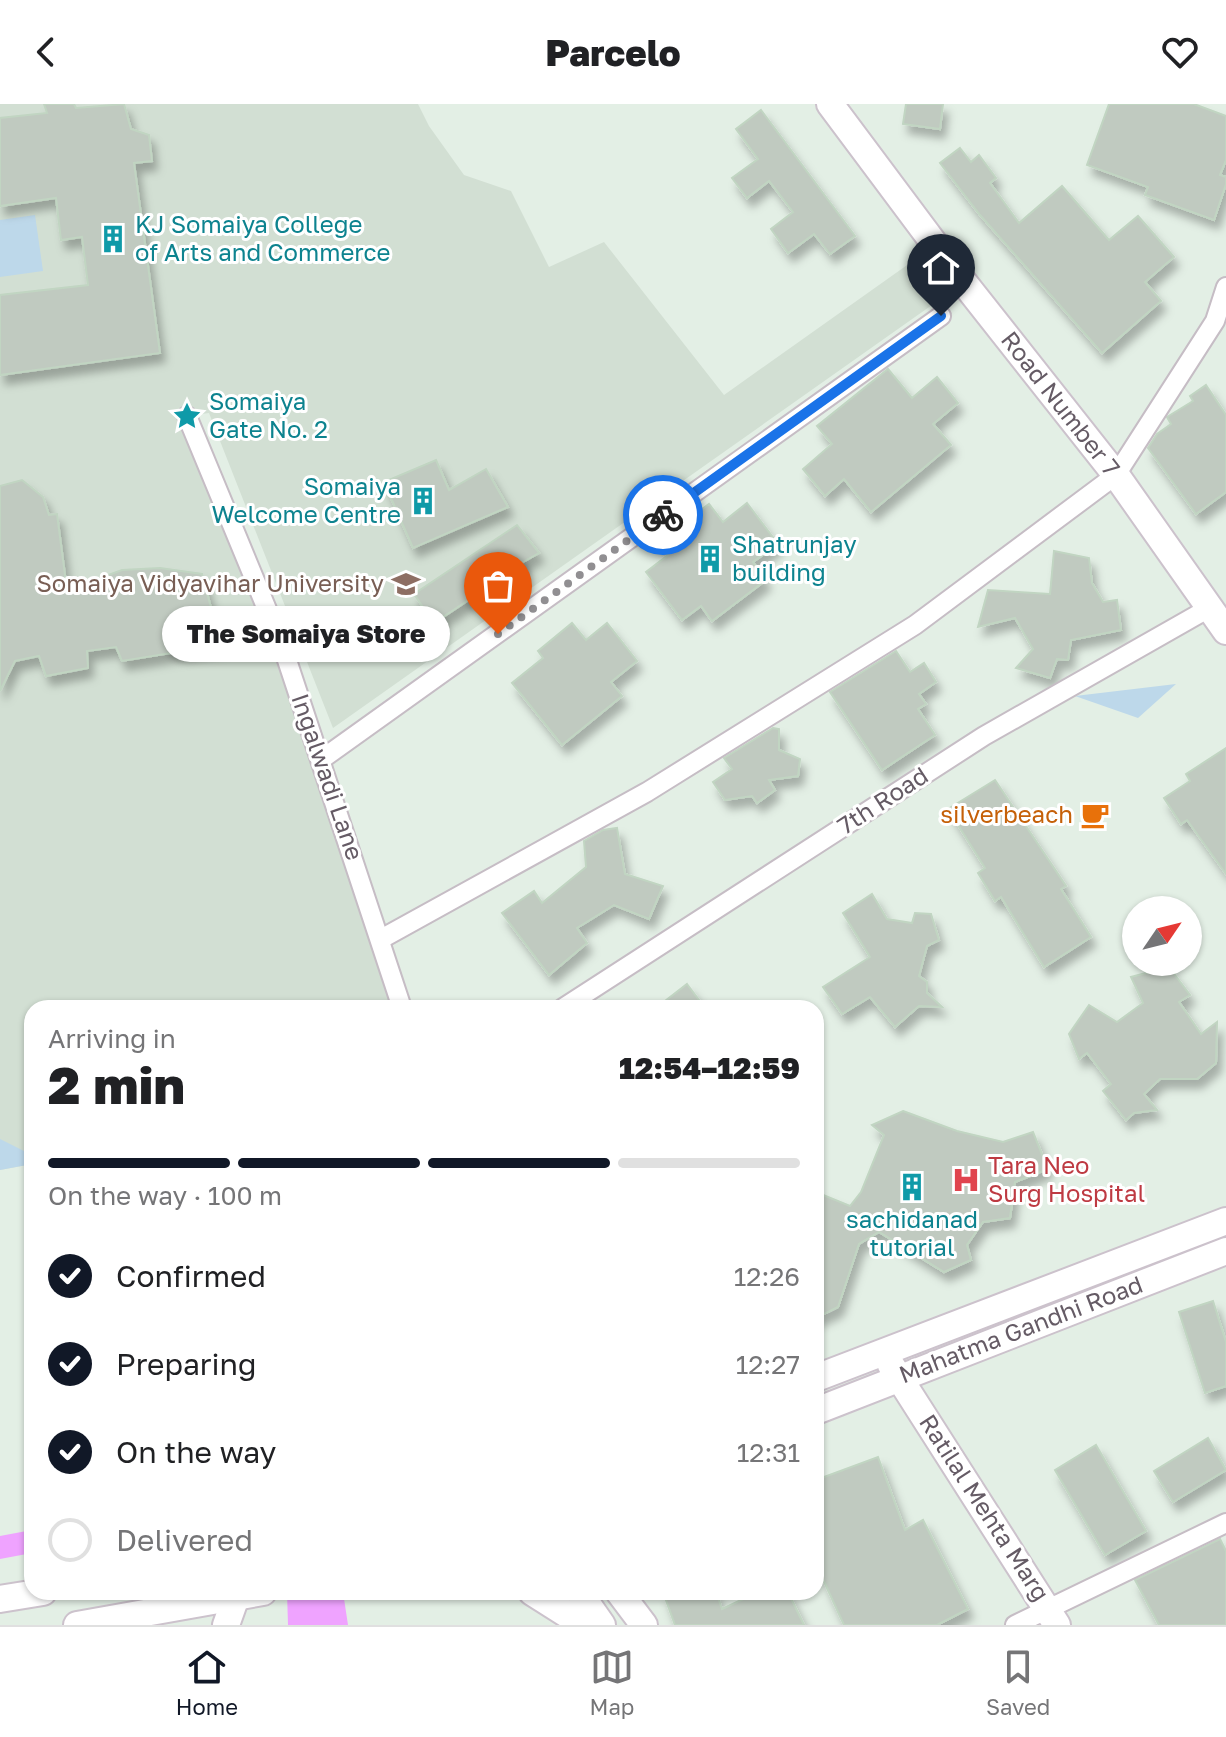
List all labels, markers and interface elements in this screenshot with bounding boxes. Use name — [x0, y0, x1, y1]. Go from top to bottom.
icon: back — [24, 30, 68, 74]
icon: heart — [1158, 30, 1202, 74]
text: Parcelo — [545, 31, 681, 74]
place label: KJ Somaiya College of Arts and Commerce — [135, 209, 390, 266]
building icon: KJ Somaiya College of Arts and Commerce — [98, 224, 128, 254]
pin — [907, 234, 975, 316]
icon: home — [919, 246, 963, 290]
street label: Road Number 7 — [996, 325, 1127, 481]
place label: Somaiya Gate No. 2 — [209, 386, 328, 443]
place icon: Somaiya Gate No. 2 — [172, 401, 202, 431]
place label: Somaiya Welcome Centre — [212, 471, 401, 528]
courier — [623, 475, 703, 555]
building icon: Somaiya Welcome Centre — [408, 486, 438, 516]
icon: bike — [641, 493, 685, 537]
place label: Shatrunjay building — [732, 529, 857, 586]
building icon: Shatrunjay building — [695, 544, 725, 574]
pin — [464, 552, 532, 634]
icon: bag — [476, 564, 520, 608]
place label: Somaiya Vidyavihar University — [36, 568, 384, 597]
school or university icon: Somaiya Vidyavihar University — [391, 569, 421, 599]
callout: The Somaiya Store — [162, 606, 450, 662]
text: The Somaiya Store — [187, 618, 425, 649]
street label: Ingalwadi Lane — [286, 690, 370, 863]
street label: 7th Road — [832, 760, 933, 840]
place label: silverbeach — [940, 799, 1073, 828]
cafe icon: silverbeach — [1080, 800, 1110, 830]
north arrow — [1122, 896, 1202, 976]
map controls — [1122, 896, 1202, 976]
text: Arriving in — [48, 1023, 176, 1054]
text: 12:54–12:59 — [619, 1050, 800, 1086]
text: 2 min — [48, 1053, 185, 1115]
place label: Tara Neo Surg Hospital — [988, 1150, 1145, 1207]
hospital icon: Tara Neo Surg Hospital — [951, 1165, 981, 1195]
building icon: sachidanad tutorial — [897, 1172, 927, 1202]
text: On the way · 100 m — [48, 1180, 282, 1211]
place label: sachidanad tutorial — [846, 1204, 978, 1261]
icon: check — [48, 1254, 92, 1298]
text: Confirmed — [116, 1258, 266, 1294]
text: 12:26 — [734, 1261, 800, 1292]
street label: Mahatma Gandhi Road — [895, 1269, 1146, 1388]
icon: check — [48, 1342, 92, 1386]
text: Preparing — [116, 1346, 257, 1382]
text: 12:27 — [736, 1349, 800, 1380]
street label: Ratilal Mehta Marg — [914, 1408, 1056, 1606]
icon: check — [48, 1430, 92, 1474]
text: On the way — [116, 1434, 276, 1470]
text: 12:31 — [737, 1437, 800, 1468]
text: Delivered — [116, 1522, 253, 1558]
tab: Home — [176, 1645, 238, 1720]
tab: Map — [590, 1645, 634, 1720]
tab: Saved — [986, 1645, 1050, 1720]

